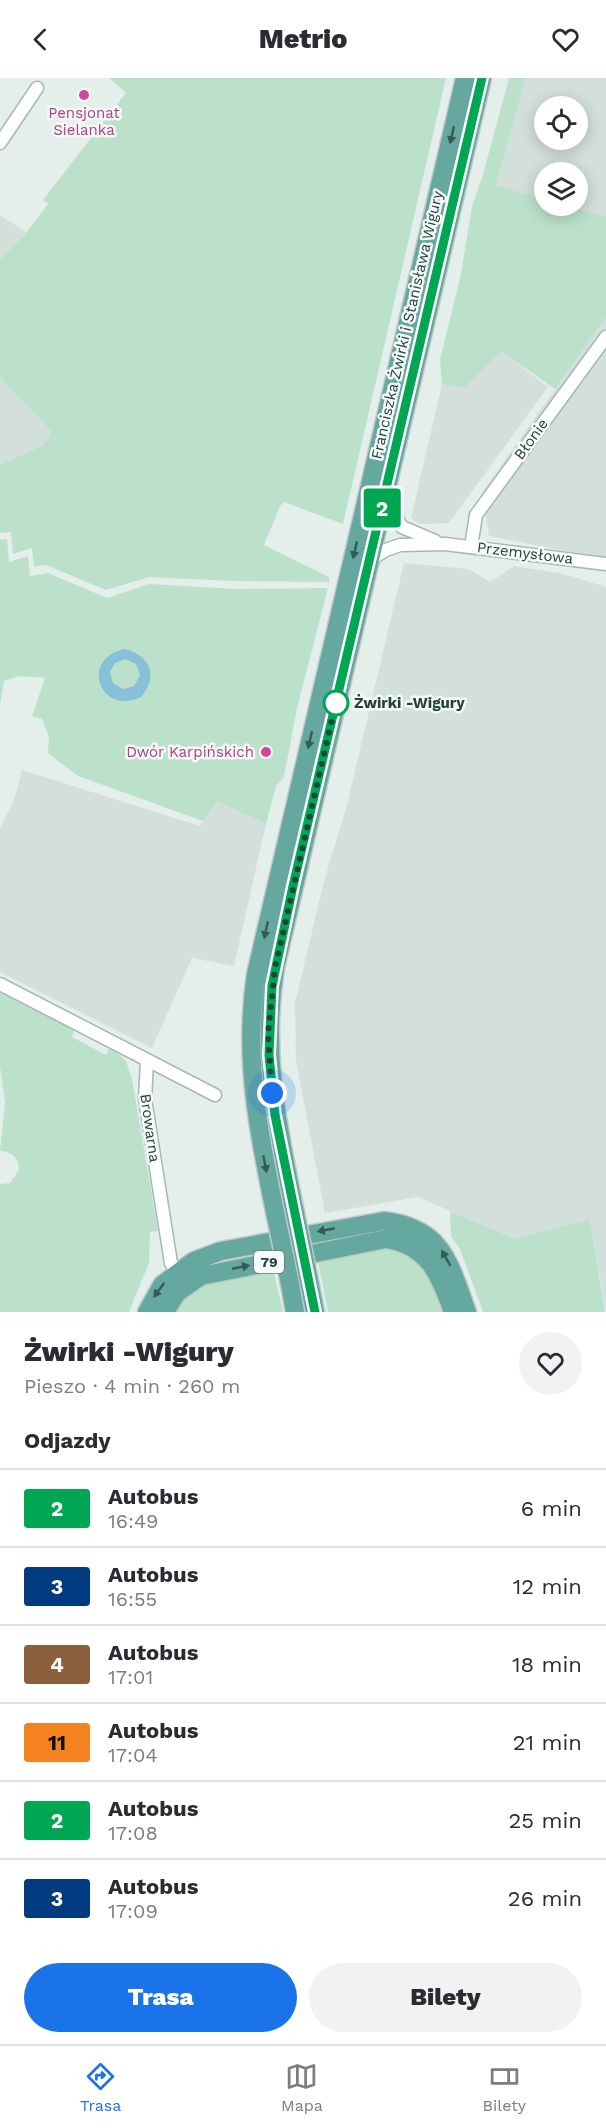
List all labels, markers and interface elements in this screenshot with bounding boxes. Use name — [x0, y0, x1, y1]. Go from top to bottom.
icon: back — [24, 23, 57, 56]
text: Metrio — [259, 23, 347, 55]
icon: heart — [549, 23, 582, 56]
marker: Pensjonat Sielanka — [77, 88, 91, 102]
map controls — [534, 96, 588, 216]
button: locate — [534, 96, 588, 150]
place label: Pensjonat Sielanka — [48, 104, 121, 139]
one-way arrow — [446, 126, 456, 144]
button: layers — [534, 162, 588, 216]
street label: Franciszka Żwirki i Stanisława Wigury — [367, 189, 447, 461]
street label: Błonie — [510, 415, 552, 463]
line badge: 2 — [362, 488, 401, 528]
text: 2 — [376, 496, 388, 521]
street label: Przemysłowa — [476, 538, 575, 568]
one-way arrow — [349, 541, 359, 559]
marker: Żwirki -Wigury — [323, 690, 349, 716]
place label: Żwirki -Wigury — [354, 694, 465, 712]
one-way arrow — [305, 730, 315, 749]
place label: Dwór Karpińskich — [126, 743, 254, 761]
marker: Dwór Karpińskich — [259, 745, 273, 759]
one-way arrow — [261, 920, 270, 939]
your location — [257, 1078, 287, 1108]
street label: Browarna — [136, 1092, 164, 1164]
one-way arrow — [261, 1154, 270, 1173]
one-way arrow — [316, 1226, 335, 1235]
one-way arrow — [440, 1250, 451, 1266]
road number: 79 — [254, 1251, 284, 1273]
one-way arrow — [231, 1262, 250, 1271]
one-way arrow — [153, 1282, 165, 1298]
button: heart — [519, 1332, 582, 1395]
text: Żwirki -Wigury — [24, 1335, 234, 1368]
text: Pieszo · 4 min · 260 m — [24, 1374, 240, 1398]
text: Odjazdy — [24, 1428, 111, 1453]
text: Autobus — [108, 1484, 198, 1509]
text: 2 — [51, 1496, 63, 1521]
text: 6 min — [521, 1496, 582, 1521]
text: 16:49 — [108, 1509, 158, 1533]
text: Autobus — [108, 1562, 198, 1587]
text: 3 — [51, 1574, 63, 1599]
text: 12 min — [513, 1574, 582, 1599]
text: 16:55 — [108, 1587, 157, 1611]
text: Autobus — [108, 1640, 198, 1665]
text: 4 — [50, 1652, 64, 1677]
text: 18 min — [512, 1652, 582, 1677]
text: 17:01 — [108, 1665, 153, 1689]
text: Autobus — [108, 1718, 198, 1743]
text: 11 — [48, 1730, 66, 1755]
text: 21 min — [513, 1730, 582, 1755]
text: 17:04 — [108, 1743, 158, 1767]
text: Autobus — [108, 1796, 198, 1821]
text: 2 — [51, 1808, 63, 1833]
text: 25 min — [508, 1808, 582, 1833]
text: 17:08 — [108, 1821, 158, 1845]
text: Autobus — [108, 1874, 198, 1899]
text: 3 — [51, 1886, 63, 1911]
text: 26 min — [508, 1886, 582, 1911]
text: 17:09 — [108, 1899, 158, 1923]
button: Trasa — [24, 1963, 297, 2032]
button: Bilety — [309, 1963, 582, 2032]
tab: Trasa — [80, 2060, 121, 2115]
tab: Mapa — [281, 2060, 323, 2115]
tab: Bilety — [483, 2060, 526, 2115]

